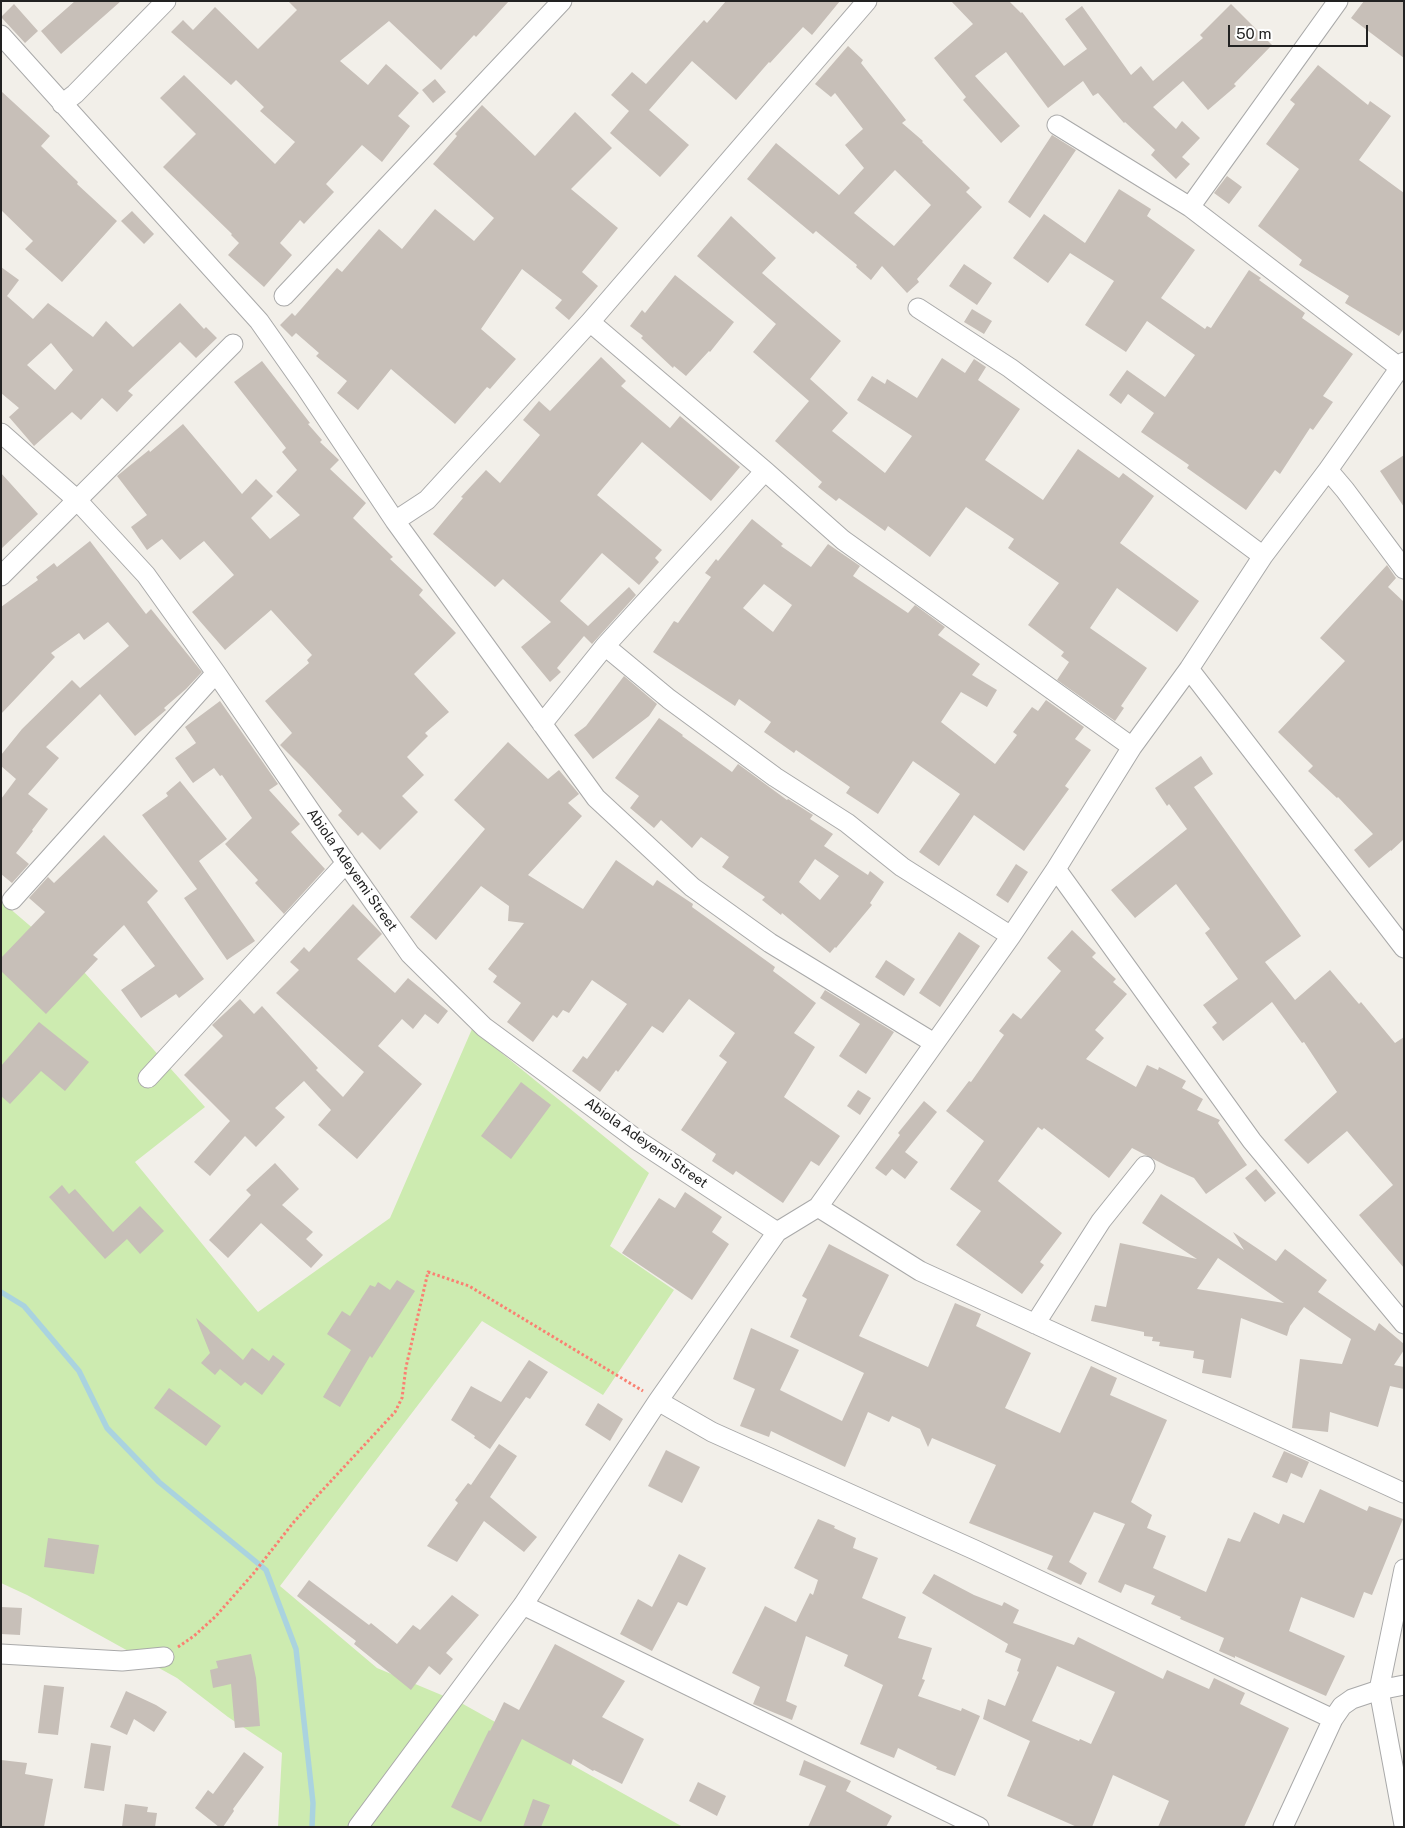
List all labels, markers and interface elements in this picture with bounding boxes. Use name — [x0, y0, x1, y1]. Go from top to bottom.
scale bar — [1230, 15, 1370, 47]
text: 50 m — [1236, 25, 1271, 42]
street label: Abiola Adeyemi Street — [303, 805, 401, 935]
street label: Abiola Adeyemi Street — [581, 1094, 711, 1192]

